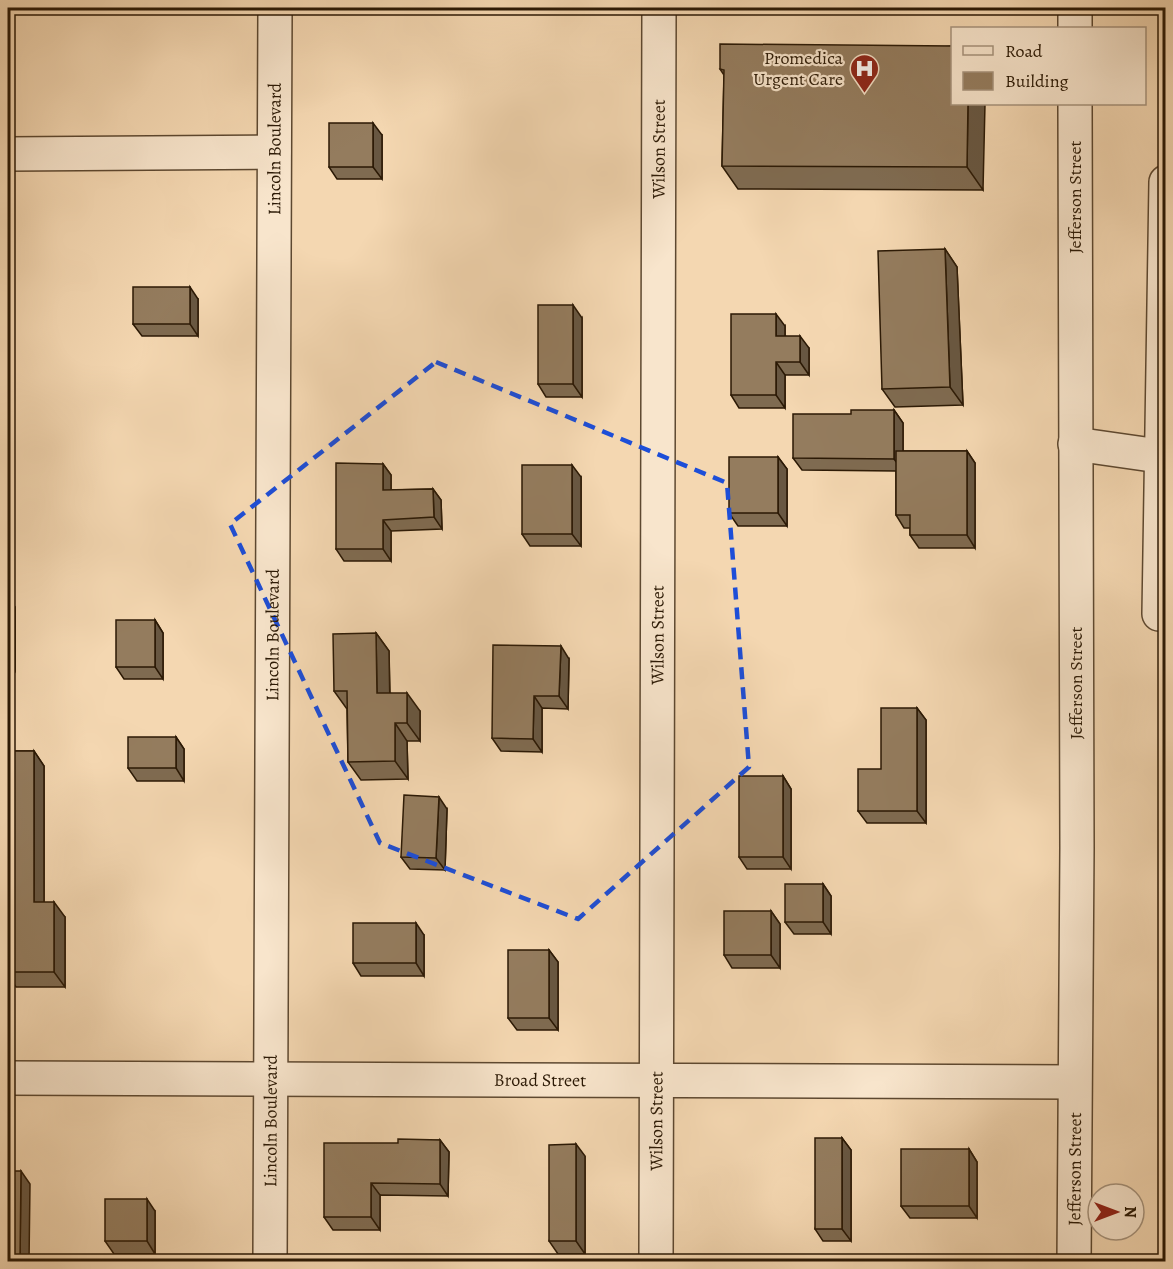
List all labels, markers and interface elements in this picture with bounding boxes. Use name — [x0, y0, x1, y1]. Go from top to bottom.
legend — [951, 27, 1146, 105]
text: Road — [1005, 39, 1043, 63]
place label: Promedica Urgent Care — [753, 46, 844, 91]
hospital icon: Promedica Urgent Care — [848, 52, 880, 94]
text: Building — [1005, 69, 1069, 93]
street label: Lincoln Boulevard — [262, 82, 287, 215]
street label: Wilson Street — [647, 99, 671, 200]
street label: Jefferson Street — [1063, 140, 1087, 254]
street label: Lincoln Boulevard — [260, 568, 285, 701]
street label: Wilson Street — [645, 585, 670, 686]
street label: Jefferson Street — [1064, 626, 1088, 740]
street label: Lincoln Boulevard — [258, 1054, 283, 1187]
street label: Broad Street — [494, 1068, 586, 1092]
street label: Wilson Street — [644, 1071, 668, 1172]
street label: Jefferson Street — [1062, 1112, 1087, 1226]
north arrow — [1086, 1182, 1146, 1242]
text: N — [1119, 1206, 1141, 1218]

